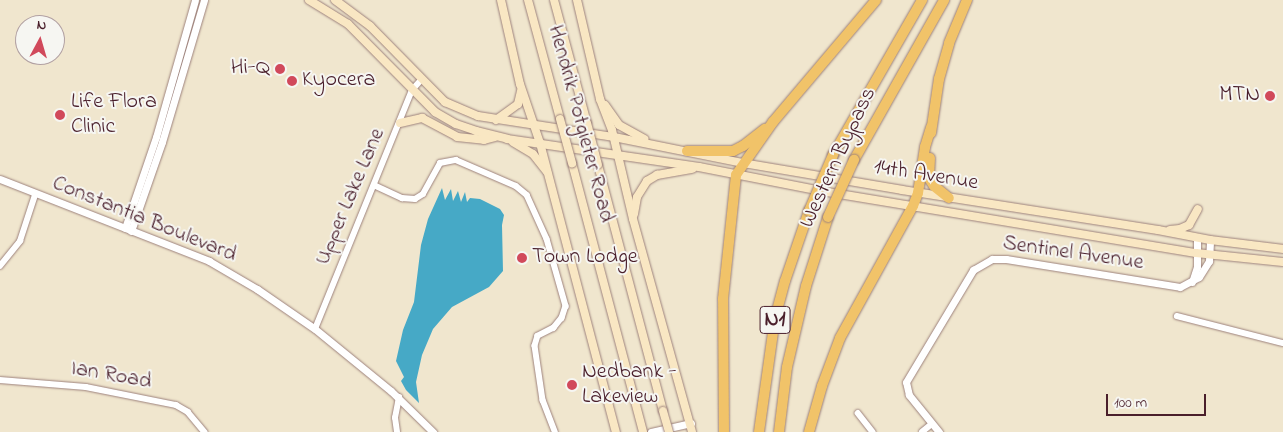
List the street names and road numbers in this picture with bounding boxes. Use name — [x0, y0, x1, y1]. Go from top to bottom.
street label: Hendrik Potgieter Road — [541, 22, 619, 226]
street label: Western Bypass — [795, 84, 883, 232]
street label: Upper Lake Lane — [310, 125, 392, 269]
street label: 14th Avenue — [872, 155, 980, 197]
street label: Constantia Boulevard — [48, 171, 240, 269]
street label: Sentinel Avenue — [1001, 231, 1145, 277]
road number: N1 — [759, 302, 791, 338]
street label: Ian Road — [69, 356, 153, 396]

